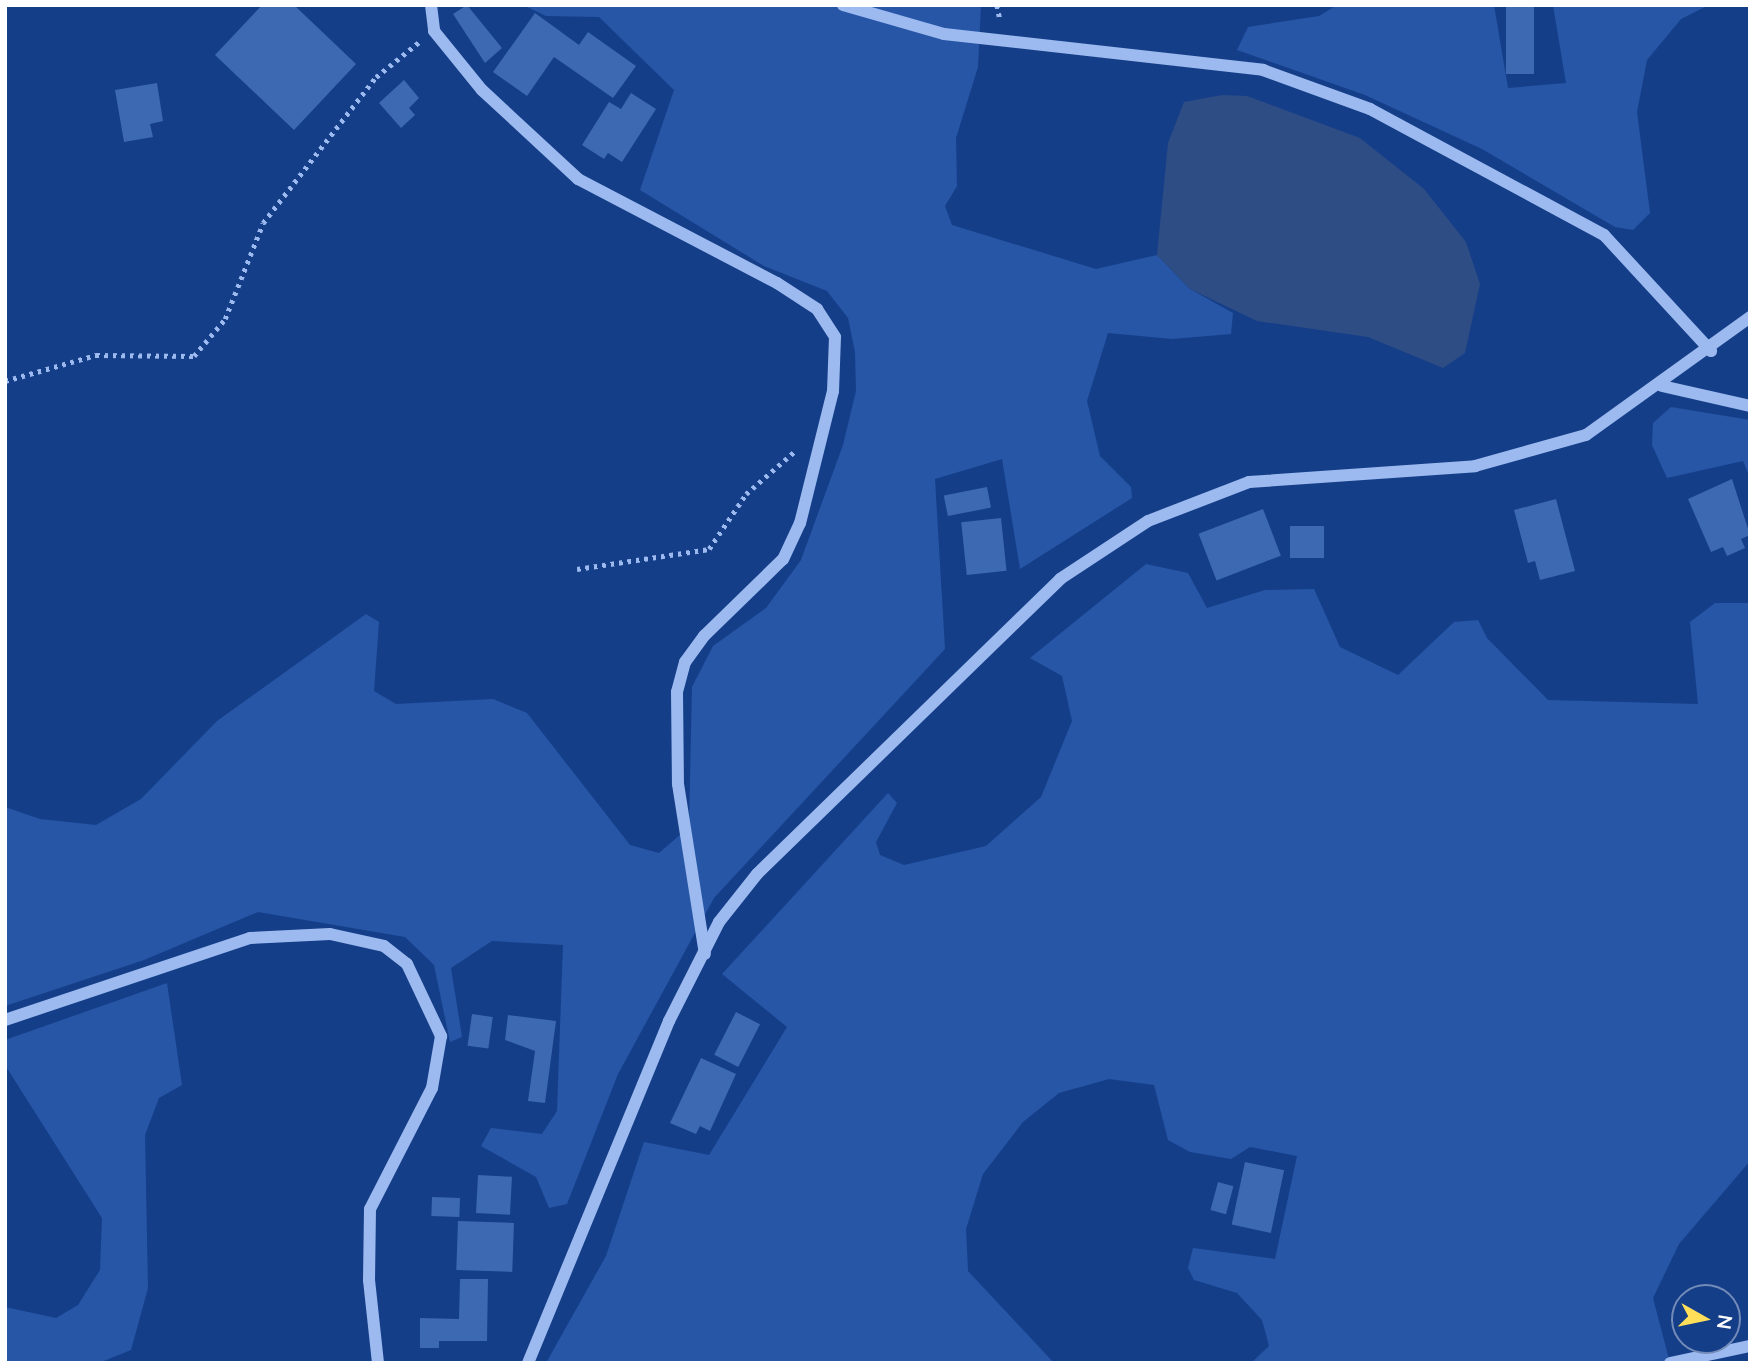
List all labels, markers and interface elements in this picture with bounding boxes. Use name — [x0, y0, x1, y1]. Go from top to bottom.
north arrow — [1671, 1284, 1741, 1354]
text: N — [1713, 1313, 1738, 1331]

